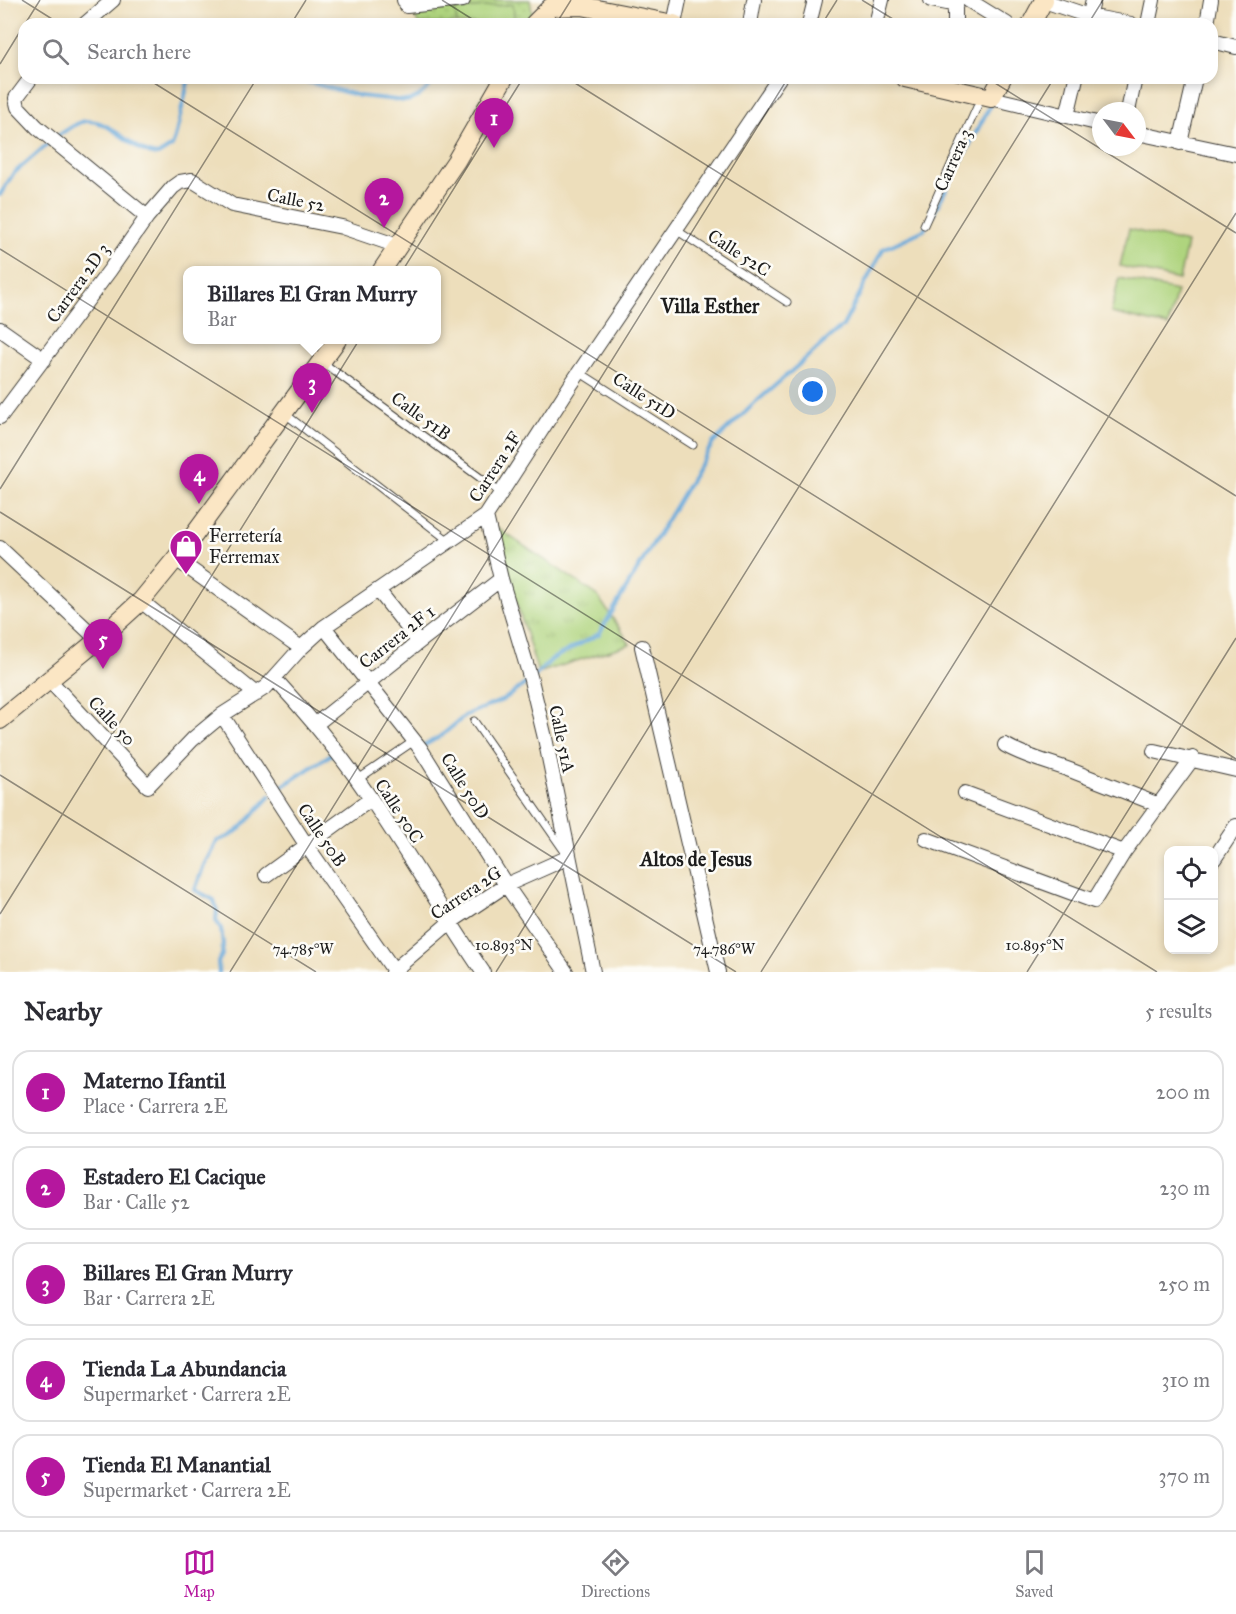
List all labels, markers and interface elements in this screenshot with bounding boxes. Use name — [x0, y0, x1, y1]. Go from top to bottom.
search box — [18, 18, 1218, 84]
icon: search — [39, 35, 72, 68]
text: Search here — [87, 38, 191, 65]
pin: 1 — [474, 98, 514, 148]
north arrow — [1092, 102, 1146, 156]
street label: Carrera 3 — [929, 125, 977, 195]
pin: 2 — [364, 178, 404, 228]
street label: Calle 52 — [265, 184, 327, 216]
street label: Calle 52C — [703, 225, 775, 281]
street label: Carrera 2D 3 — [42, 239, 114, 327]
popup — [183, 266, 441, 344]
text: Billares El Gran Murry — [207, 280, 417, 307]
district label: Villa Esther — [660, 294, 760, 318]
text: Bar — [207, 307, 236, 331]
pin: 3 — [292, 364, 332, 413]
street label: Calle 51D — [608, 368, 680, 424]
your location — [798, 377, 827, 406]
street label: Calle 51B — [387, 387, 455, 445]
street label: Carrera 2F — [464, 427, 526, 506]
pin: 4 — [180, 454, 218, 504]
place label: Ferretería Ferremax — [209, 525, 282, 568]
shop icon: Ferretería Ferremax — [168, 528, 204, 575]
street label: Carrera 2F 1 — [355, 600, 439, 674]
pin: 5 — [84, 620, 122, 669]
street label: Calle 50 — [84, 692, 140, 750]
street label: Calle 51A — [544, 703, 580, 775]
street label: Calle 50D — [436, 749, 494, 823]
street label: Calle 50C — [370, 775, 428, 847]
street label: Calle 50B — [293, 799, 351, 871]
map controls — [1164, 846, 1218, 954]
button: locate — [1164, 846, 1218, 900]
district label: Altos de Jesus — [638, 847, 753, 873]
street label: Carrera 2G — [426, 861, 506, 925]
button: layers — [1164, 900, 1218, 954]
text: 10.893°N — [475, 936, 533, 954]
text: 10.895°N — [1006, 936, 1065, 954]
text: 74.785°W — [272, 940, 334, 958]
text: 74.786°W — [693, 940, 756, 958]
text: Nearby — [24, 995, 102, 1027]
text: 5 results — [1145, 999, 1212, 1023]
text: Materno Ifantil — [83, 1067, 226, 1094]
text: 1 — [42, 1080, 49, 1104]
text: 200 m — [1156, 1080, 1210, 1104]
text: Place · Carrera 2E — [83, 1094, 228, 1118]
text: Estadero El Cacique — [83, 1163, 266, 1190]
text: 2 — [41, 1176, 50, 1200]
text: 230 m — [1159, 1176, 1210, 1200]
text: Bar · Calle 52 — [83, 1190, 190, 1214]
text: Billares El Gran Murry — [83, 1259, 292, 1286]
text: 3 — [42, 1272, 50, 1296]
text: 250 m — [1158, 1272, 1210, 1296]
text: Bar · Carrera 2E — [83, 1286, 215, 1310]
text: Tienda La Abundancia — [83, 1355, 286, 1382]
text: 4 — [40, 1368, 51, 1392]
text: 310 m — [1161, 1368, 1210, 1392]
text: Supermarket · Carrera 2E — [83, 1382, 291, 1406]
text: Tienda El Manantial — [83, 1451, 271, 1478]
text: 5 — [41, 1464, 50, 1488]
text: 370 m — [1159, 1464, 1210, 1488]
text: Supermarket · Carrera 2E — [83, 1478, 291, 1502]
tab: Map — [183, 1546, 216, 1601]
tab: Directions — [581, 1546, 650, 1601]
tab: Saved — [1015, 1546, 1053, 1601]

